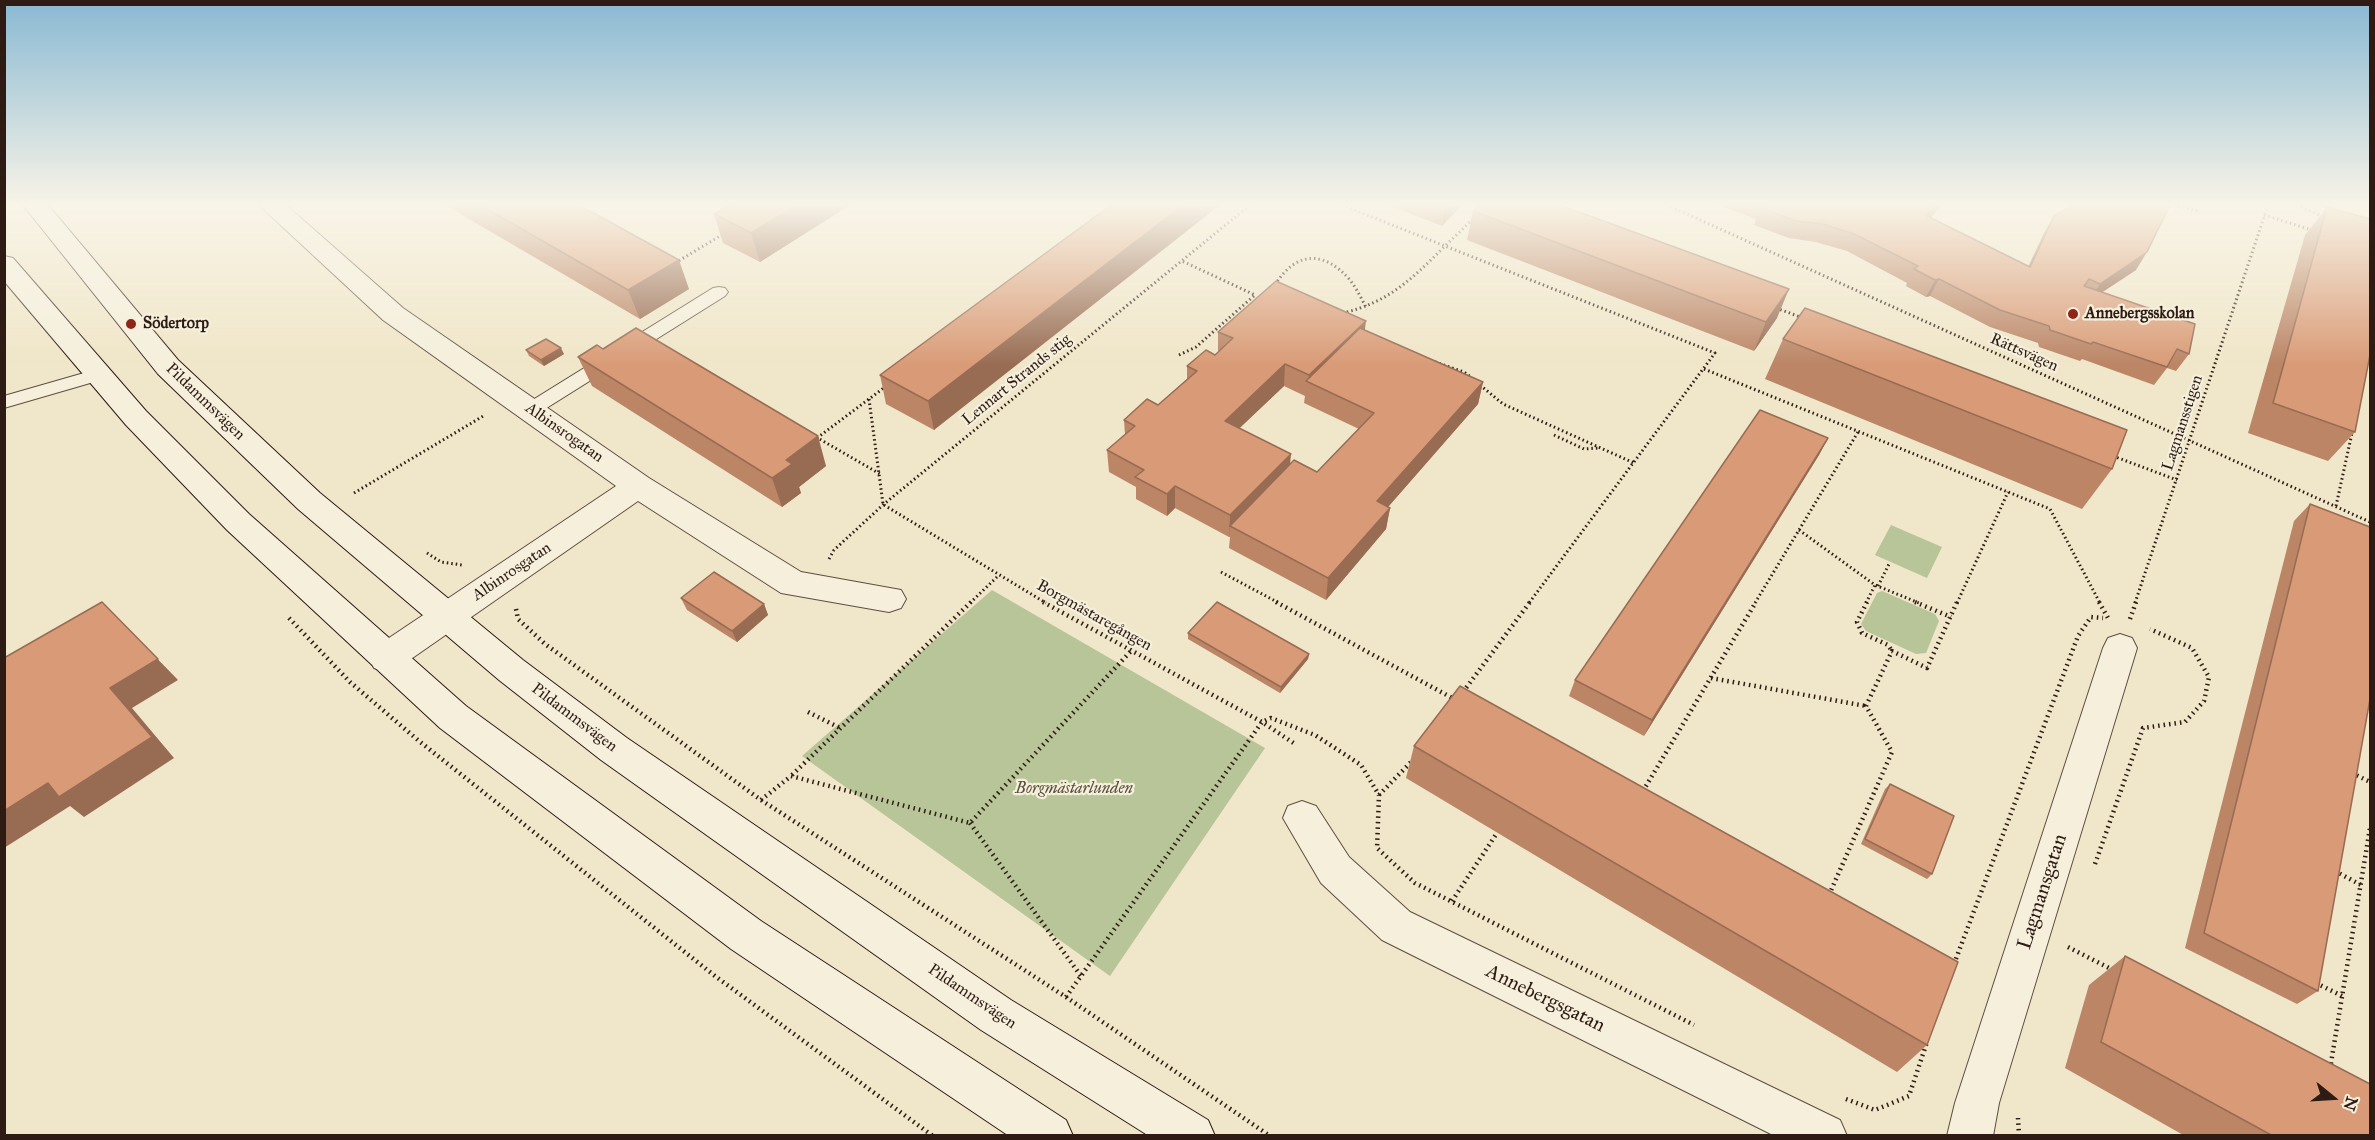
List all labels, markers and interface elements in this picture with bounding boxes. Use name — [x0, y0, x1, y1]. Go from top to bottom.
place label: Annebergsskolan — [2085, 304, 2194, 324]
marker: Annebergsskolan — [2066, 307, 2080, 321]
place label: Södertorp — [143, 314, 209, 334]
marker: Södertorp — [124, 317, 138, 331]
street label: Lennart Strands stig — [959, 330, 1075, 430]
street label: Rättsvägen — [1987, 330, 2061, 376]
street label: Pildammsvägen — [161, 359, 249, 445]
street label: Lagmansstigen — [2159, 373, 2207, 473]
street label: Albinsrogatan — [521, 399, 607, 467]
street label: Albinrosgatan — [469, 539, 555, 605]
street label: Borgmästaregången — [1033, 576, 1155, 656]
street label: Pildammsvägen — [527, 679, 621, 757]
park label: Borgmästarlunden — [1015, 779, 1133, 799]
street label: Lagmansgatan — [2013, 831, 2073, 953]
street label: Pildammsvägen — [924, 960, 1020, 1034]
street label: Annebergsgatan — [1481, 960, 1609, 1038]
north arrow — [2303, 1068, 2363, 1128]
text: N — [2339, 1094, 2362, 1113]

